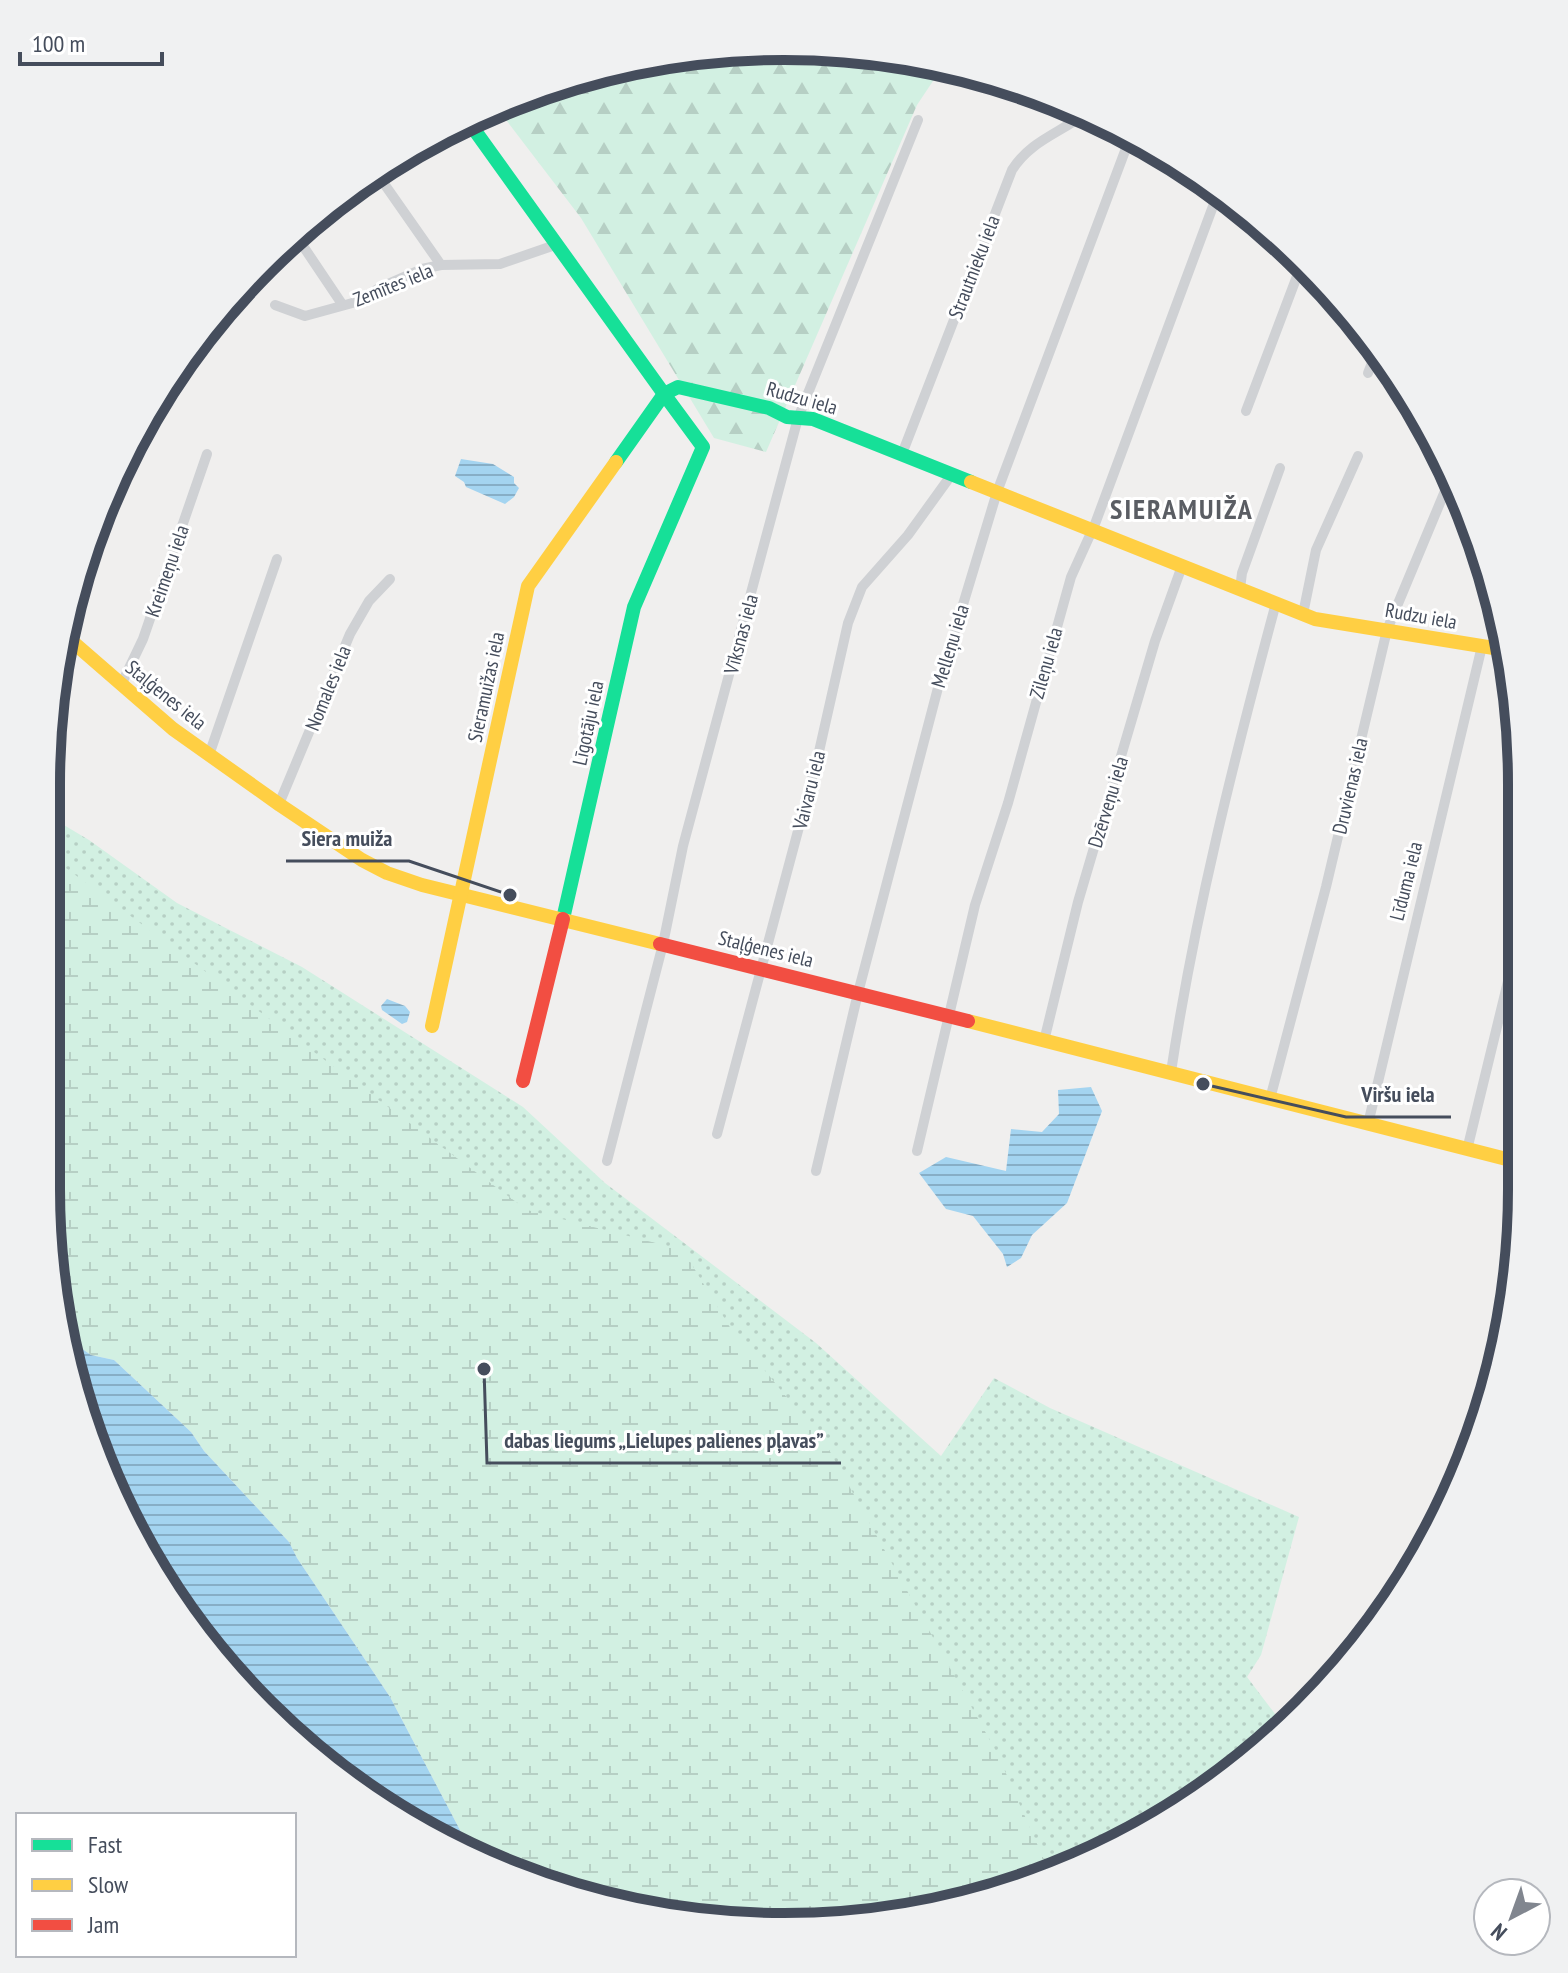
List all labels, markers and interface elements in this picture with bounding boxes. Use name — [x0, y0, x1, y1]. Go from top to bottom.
scale bar — [20, 16, 162, 66]
text: 100 m — [32, 28, 85, 59]
street label: Strautnieku iela — [942, 211, 1006, 323]
street label: Zemītes iela — [349, 257, 437, 313]
street label: Rudzu iela — [764, 376, 840, 420]
district label: SIERAMUIŽA — [1110, 490, 1254, 527]
street label: Kreimeņu iela — [139, 521, 195, 621]
street label: Vīksnas iela — [718, 591, 764, 678]
street label: Rudzu iela — [1383, 597, 1459, 635]
street label: Melleņu iela — [925, 601, 975, 691]
street label: Zileņu iela — [1023, 624, 1069, 702]
street label: Sieramuižas iela — [462, 629, 510, 745]
street label: Nomales iela — [299, 642, 357, 734]
street label: Staļģenes iela — [120, 654, 212, 736]
street label: Līgotāju iela — [566, 678, 610, 768]
street label: Druvienas iela — [1326, 735, 1374, 837]
street label: Vaivaru iela — [786, 748, 831, 833]
street label: Dzērveņu iela — [1082, 753, 1134, 851]
callout: Siera muiža — [286, 815, 409, 861]
text: Siera muiža — [302, 824, 392, 852]
street label: Līduma iela — [1384, 839, 1428, 923]
street label: Staļģenes iela — [716, 925, 816, 973]
callout: Viršu iela — [1346, 1071, 1451, 1117]
text: Viršu iela — [1360, 1080, 1435, 1108]
callout: dabas liegums „Lielupes palienes pļavas” — [487, 1417, 841, 1463]
text: dabas liegums „Lielupes palienes pļavas” — [504, 1426, 824, 1454]
legend — [16, 1813, 296, 1957]
text: Fast — [88, 1829, 123, 1860]
text: Slow — [88, 1869, 129, 1900]
north arrow — [1472, 1877, 1552, 1957]
text: Jam — [87, 1909, 119, 1940]
text: N — [1485, 1918, 1513, 1947]

